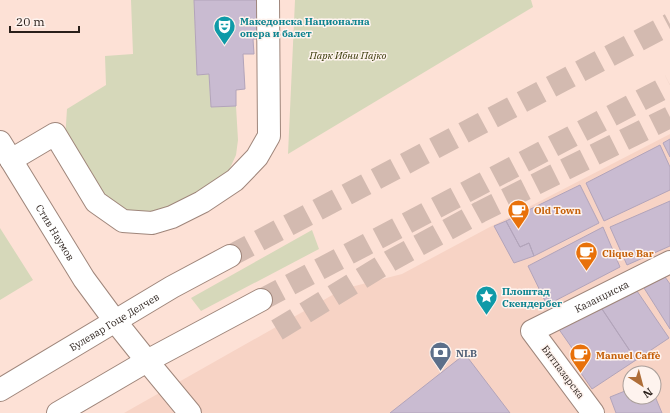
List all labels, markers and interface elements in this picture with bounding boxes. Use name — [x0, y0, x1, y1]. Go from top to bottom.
scale bar — [10, 8, 79, 34]
text: 20 m — [16, 14, 45, 29]
theatre icon: Македонска Национална опера и балет — [212, 14, 238, 47]
place label: Македонска Национална опера и балет — [240, 15, 370, 40]
park label: Парк Ибни Пајко — [308, 49, 387, 62]
cafe icon: Old Town — [506, 197, 532, 230]
street label: Стив Наумов — [33, 202, 78, 263]
place label: Old Town — [534, 204, 581, 217]
cafe icon: Clique Bar — [574, 240, 600, 273]
place label: Clique Bar — [602, 247, 654, 260]
street label: Казанџиска — [572, 277, 631, 315]
place icon: Плоштад Скендербег — [473, 284, 499, 317]
place label: Плоштад Скендербег — [502, 285, 562, 310]
street label: Булевар Гоце Делчев — [67, 290, 162, 354]
bank icon: NLB — [428, 340, 454, 373]
cafe icon: Manuel Caffè — [568, 342, 594, 375]
street label: Битпазарска — [539, 343, 588, 402]
place label: NLB — [456, 347, 477, 360]
place label: Manuel Caffè — [596, 349, 661, 362]
north arrow — [622, 365, 662, 405]
text: N — [640, 385, 656, 401]

